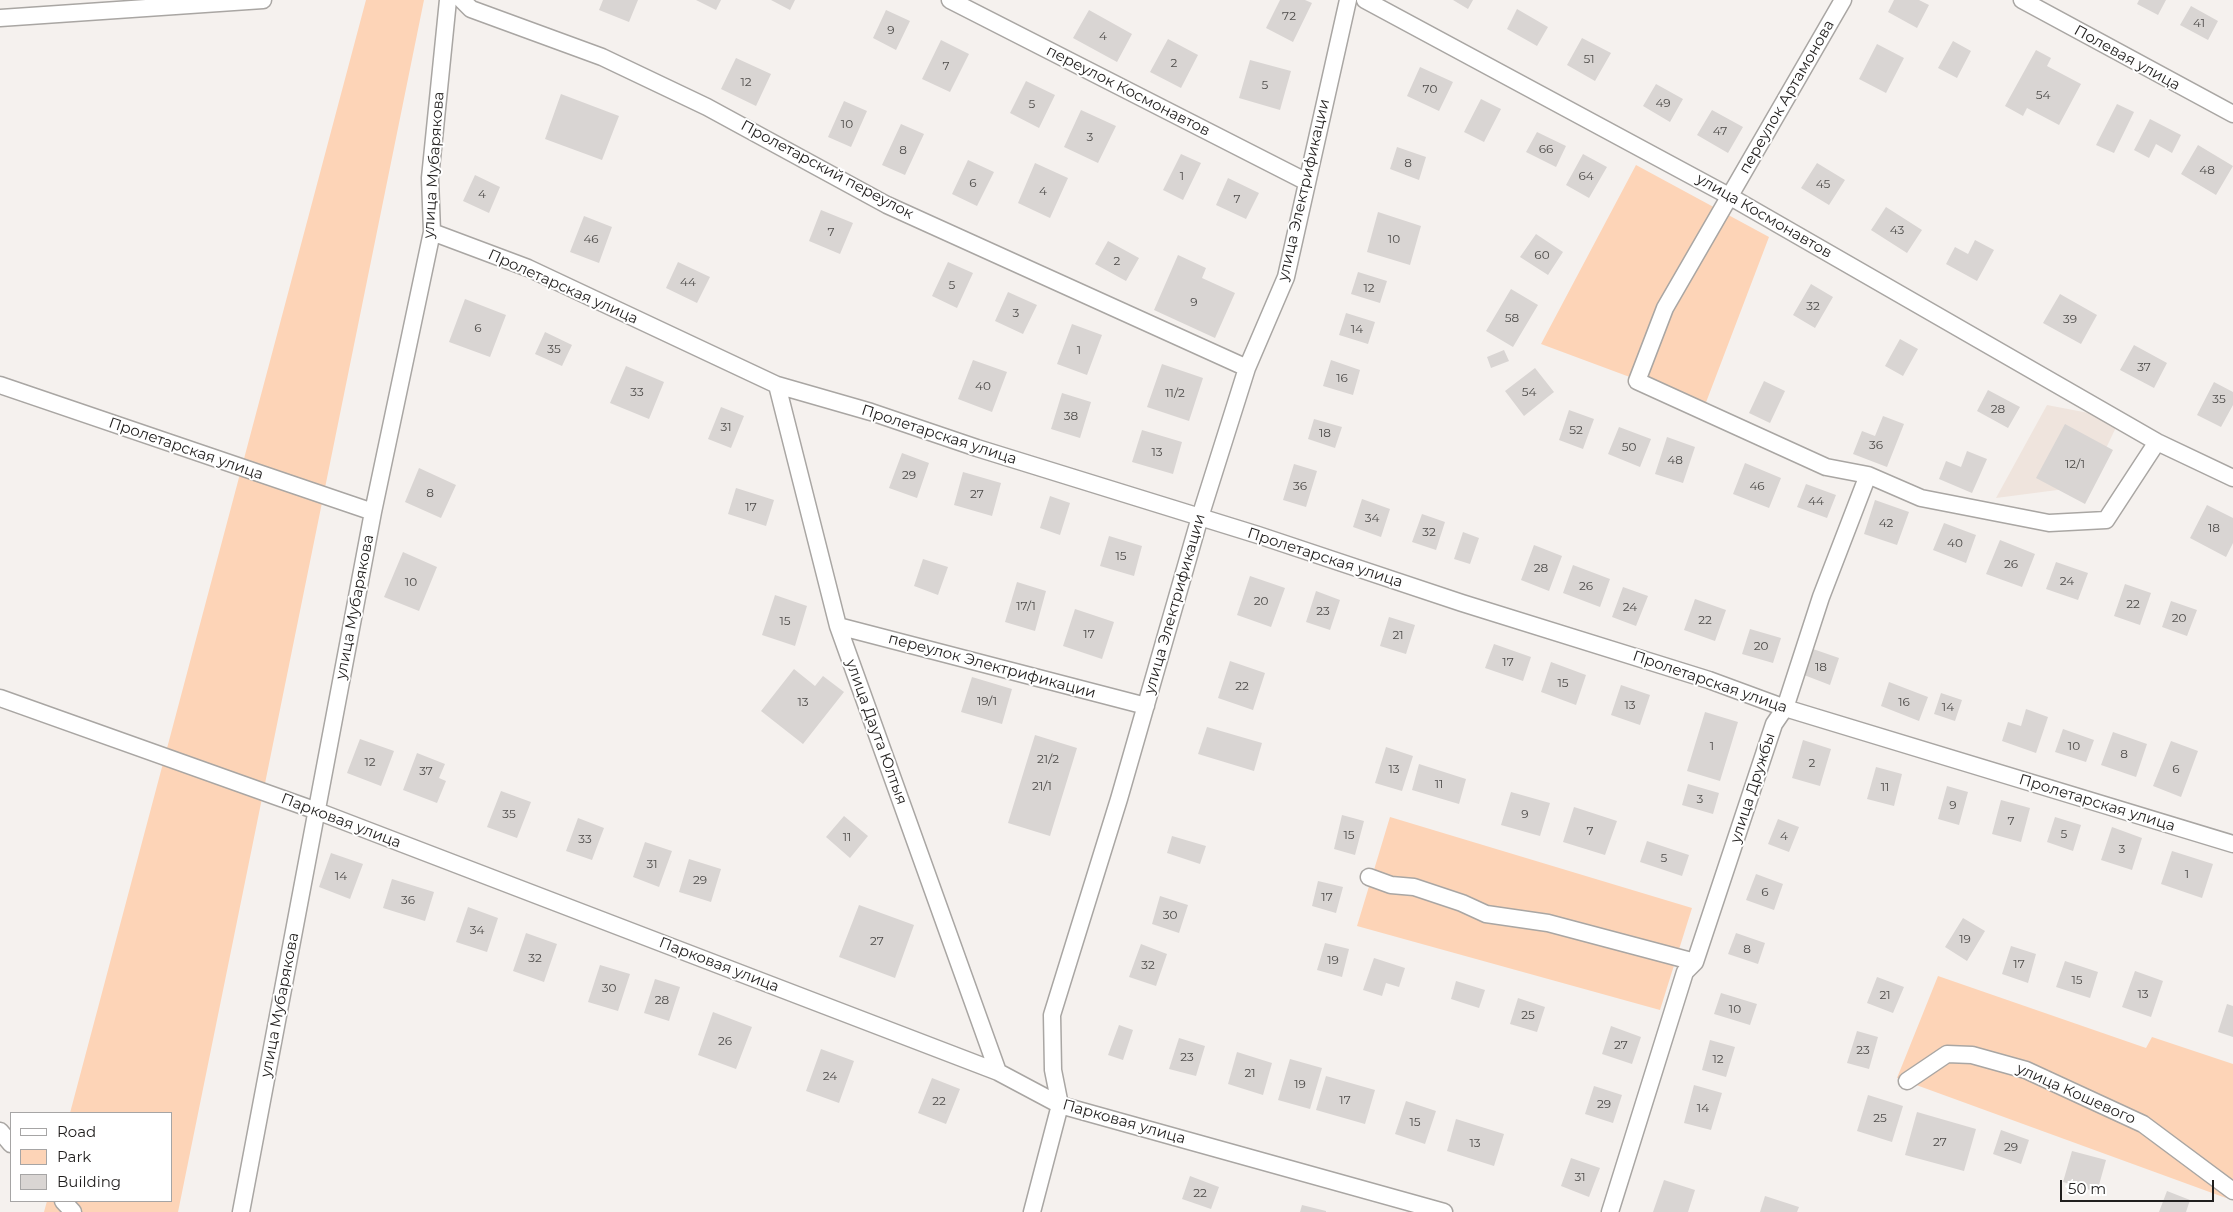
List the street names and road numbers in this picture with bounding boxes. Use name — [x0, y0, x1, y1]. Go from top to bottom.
street label: переулок Артамонова — [1736, 17, 1838, 177]
street label: Полевая улица — [2071, 21, 2183, 95]
street label: переулок Космонавтов — [1043, 42, 1213, 140]
street label: улица Мубарякова — [420, 91, 448, 239]
street label: улица Электрификации — [1274, 97, 1334, 283]
street label: Пролетарский переулок — [738, 117, 916, 223]
street label: улица Космонавтов — [1693, 170, 1835, 262]
street label: Пролетарская улица — [485, 246, 641, 328]
street label: Пролетарская улица — [859, 401, 1019, 469]
street label: Пролетарская улица — [106, 414, 266, 484]
street label: улица Электрификации — [1141, 512, 1209, 696]
street label: Пролетарская улица — [1245, 524, 1405, 592]
street label: улица Мубарякова — [332, 533, 378, 681]
street label: переулок Электрификации — [886, 630, 1098, 702]
street label: Пролетарская улица — [1630, 647, 1790, 717]
street label: улица Даута Юлтыя — [841, 657, 911, 807]
street label: улица Дружбы — [1727, 731, 1779, 845]
street label: Пролетарская улица — [2017, 771, 2177, 835]
street label: Парковая улица — [278, 790, 404, 852]
street label: улица Мубарякова — [257, 931, 303, 1079]
street label: Парковая улица — [656, 934, 782, 996]
street label: улица Кошевого — [2014, 1060, 2138, 1128]
street label: Парковая улица — [1060, 1096, 1188, 1148]

